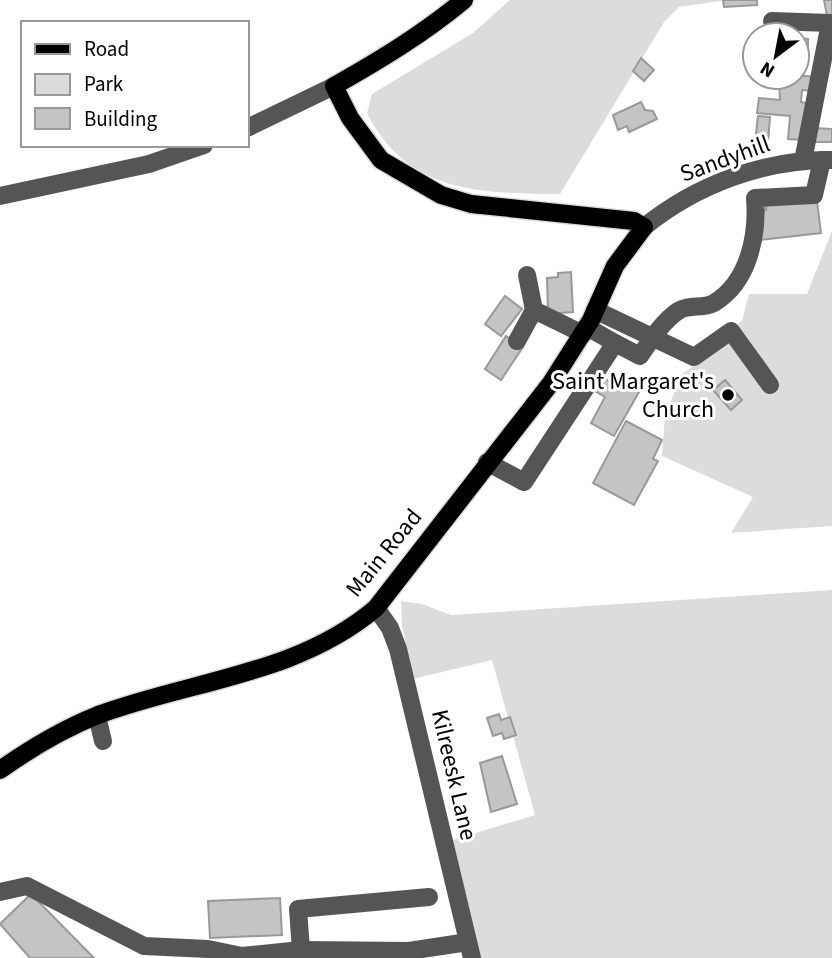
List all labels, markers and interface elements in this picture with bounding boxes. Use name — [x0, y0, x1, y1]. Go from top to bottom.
legend — [21, 21, 248, 147]
north arrow — [741, 21, 811, 91]
text: Road — [84, 34, 129, 64]
text: N — [755, 54, 780, 84]
text: Park — [84, 69, 124, 99]
text: Building — [84, 104, 158, 134]
street label: Sandyhill — [675, 127, 775, 191]
place label: Saint Margaret's Church — [552, 364, 714, 427]
marker: Saint Margaret's Church — [720, 387, 736, 403]
street label: Main Road — [337, 501, 431, 605]
street label: Kilreesk Lane — [422, 706, 486, 844]

